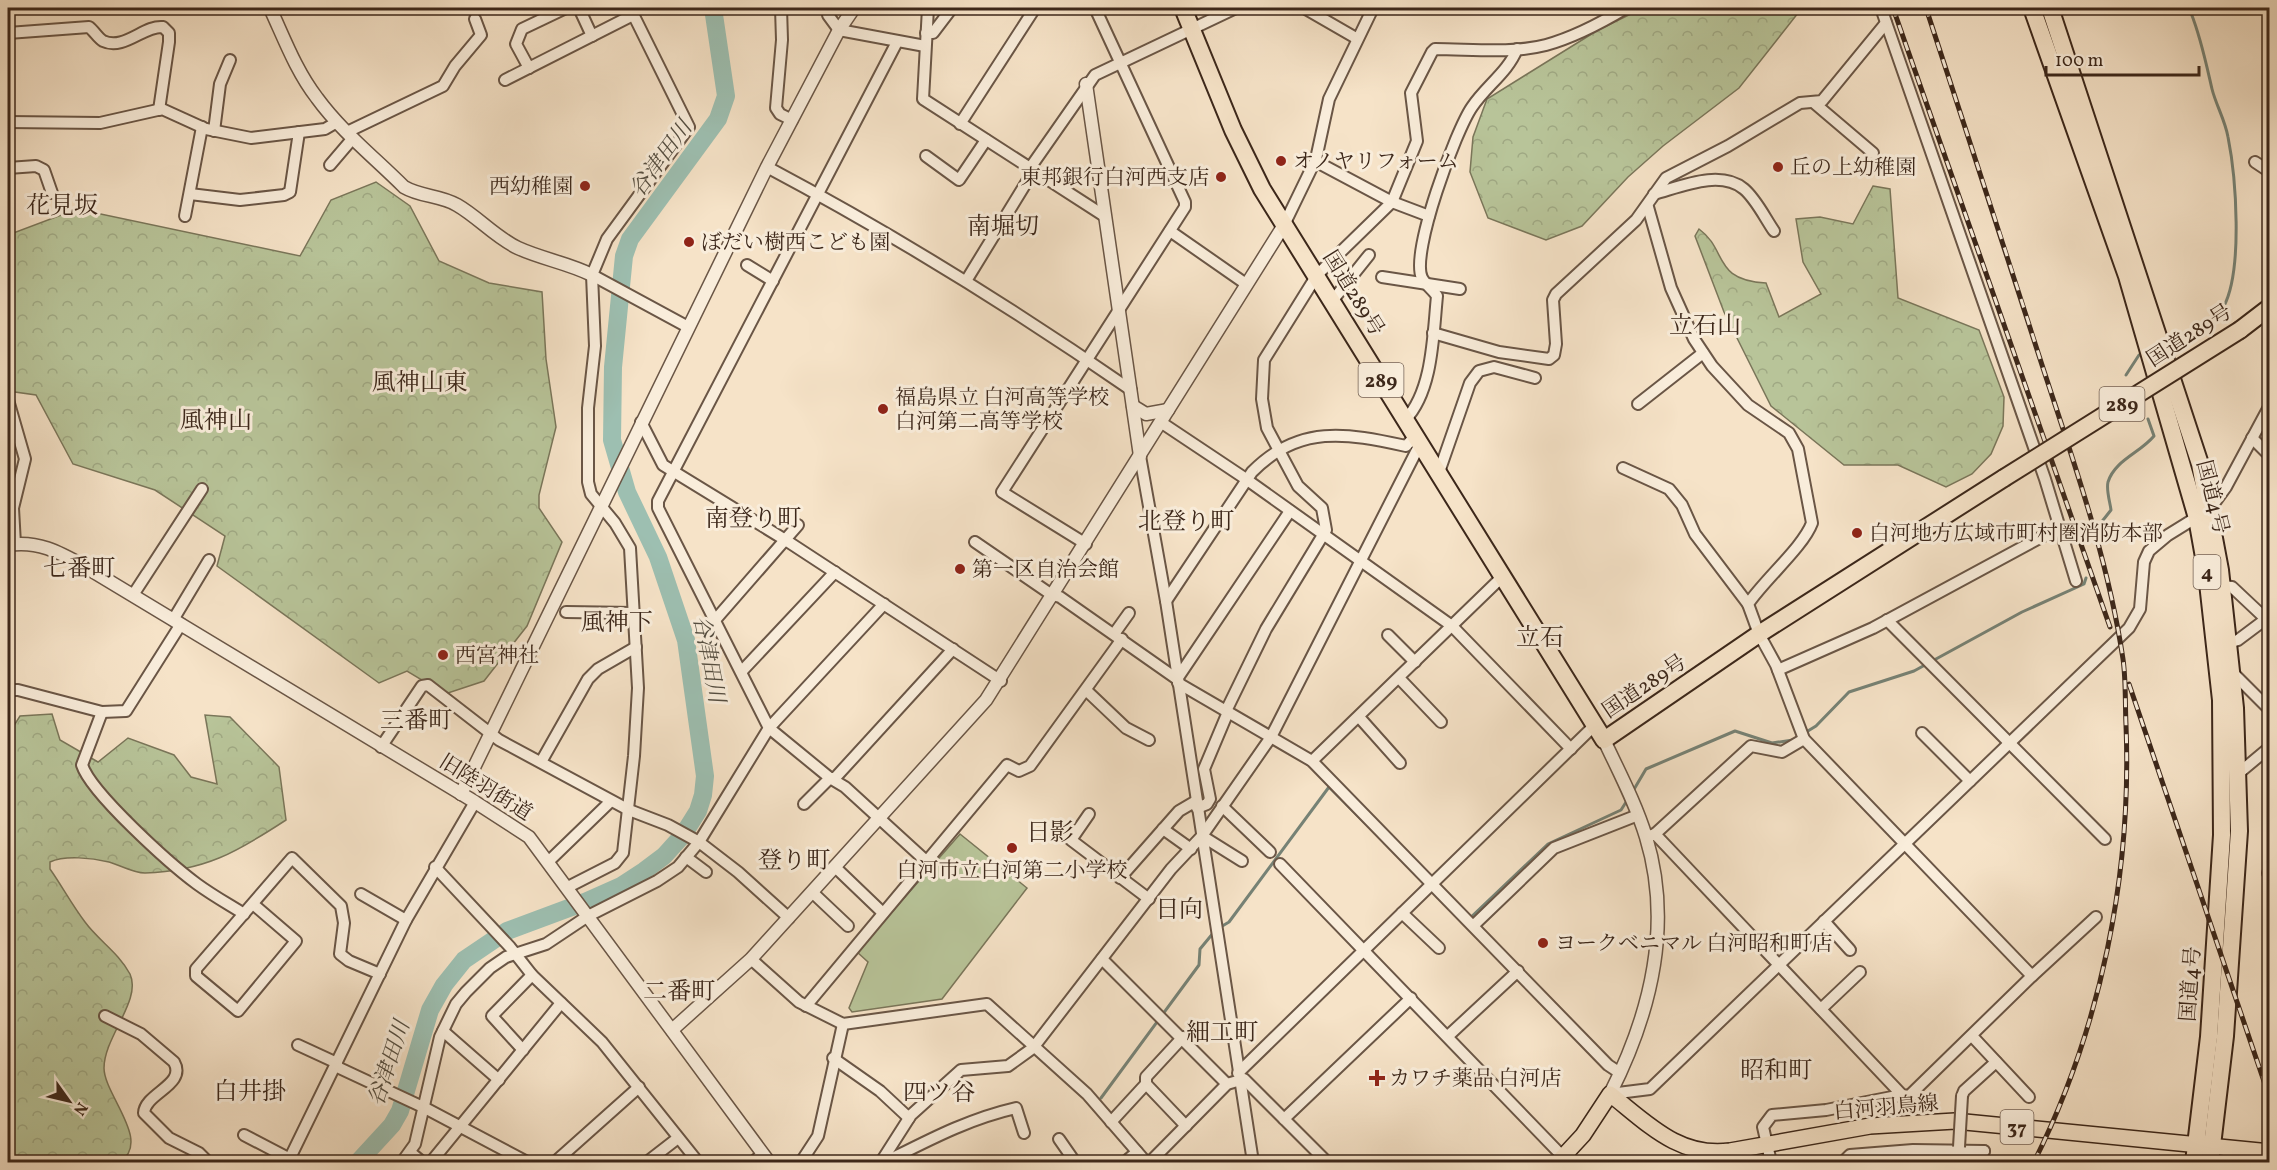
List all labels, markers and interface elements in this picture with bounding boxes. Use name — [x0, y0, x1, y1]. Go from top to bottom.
scale bar — [2046, 39, 2199, 77]
text: 100 m — [2055, 49, 2104, 74]
water label: 谷津田川 — [624, 113, 702, 204]
place label: オノヤリフォーム — [1293, 148, 1459, 177]
marker: オノヤリフォーム — [1274, 154, 1288, 168]
place label: 丘の上幼稚園 — [1790, 154, 1916, 183]
marker: 丘の上幼稚園 — [1771, 160, 1785, 174]
place label: 東邦銀行白河西支店 — [1020, 164, 1209, 193]
marker: 東邦銀行白河西支店 — [1214, 170, 1228, 184]
place label: 西幼稚園 — [489, 173, 573, 202]
marker: 西幼稚園 — [578, 179, 592, 193]
district label: 花見坂 — [26, 190, 98, 224]
district label: 南堀切 — [967, 211, 1039, 245]
place label: ぼだい樹西こども園 — [701, 229, 890, 258]
marker: ぼだい樹西こども園 — [682, 235, 696, 249]
street label: 国道289号 — [1315, 245, 1390, 342]
street label: 国道289号 — [2142, 298, 2238, 375]
district label: 立石山 — [1669, 310, 1741, 344]
road number: 289 — [1358, 363, 1404, 397]
district label: 風神山東 — [372, 367, 468, 401]
place label: 福島県立 白河高等学校 白河第二高等学校 — [895, 384, 1109, 437]
road number: 289 — [2100, 387, 2144, 421]
marker: 福島県立 白河高等学校 白河第二高等学校 — [876, 402, 890, 416]
district label: 風神山 — [180, 405, 252, 439]
street label: 国道4号 — [2188, 457, 2235, 538]
district label: 南登り町 — [705, 503, 801, 537]
district label: 北登り町 — [1138, 506, 1234, 540]
place label: 白河地方広域市町村圏消防本部 — [1869, 520, 2163, 549]
marker: 白河地方広域市町村圏消防本部 — [1850, 526, 1864, 540]
district label: 七番町 — [43, 553, 115, 587]
road number: 4 — [2194, 555, 2220, 589]
place label: 第一区自治会館 — [972, 556, 1119, 585]
marker: 第一区自治会館 — [953, 562, 967, 576]
district label: 風神下 — [581, 607, 653, 641]
water label: 谷津田川 — [684, 613, 732, 708]
district label: 立石 — [1516, 622, 1564, 656]
place label: 西宮神社 — [455, 642, 539, 671]
marker: 西宮神社 — [436, 648, 450, 662]
street label: 国道289号 — [1597, 648, 1693, 726]
district label: 三番町 — [380, 705, 452, 739]
street label: 旧陸羽街道 — [433, 748, 537, 828]
district label: 日影 — [1026, 817, 1074, 851]
marker: 白河市立白河第二小学校 — [1005, 841, 1019, 855]
district label: 登り町 — [758, 845, 830, 879]
place label: 白河市立白河第二小学校 — [897, 857, 1128, 886]
district label: 日向 — [1155, 894, 1203, 928]
place label: ヨークベニマル 白河昭和町店 — [1555, 930, 1832, 959]
marker: ヨークベニマル 白河昭和町店 — [1536, 936, 1550, 950]
street label: 国道4号 — [2174, 945, 2209, 1023]
district label: 二番町 — [643, 976, 715, 1010]
water label: 谷津田川 — [362, 1015, 419, 1110]
district label: 細工町 — [1186, 1017, 1258, 1051]
district label: 昭和町 — [1740, 1055, 1812, 1089]
place label: カワチ薬品 白河店 — [1389, 1065, 1561, 1094]
north arrow — [39, 1071, 99, 1131]
marker: カワチ薬品 白河店 — [1370, 1071, 1384, 1085]
district label: 白井掛 — [214, 1076, 286, 1110]
district label: 四ツ谷 — [903, 1077, 975, 1111]
street label: 白河羽鳥線 — [1833, 1089, 1940, 1128]
text: N — [67, 1097, 92, 1120]
road number: 37 — [2000, 1110, 2034, 1144]

